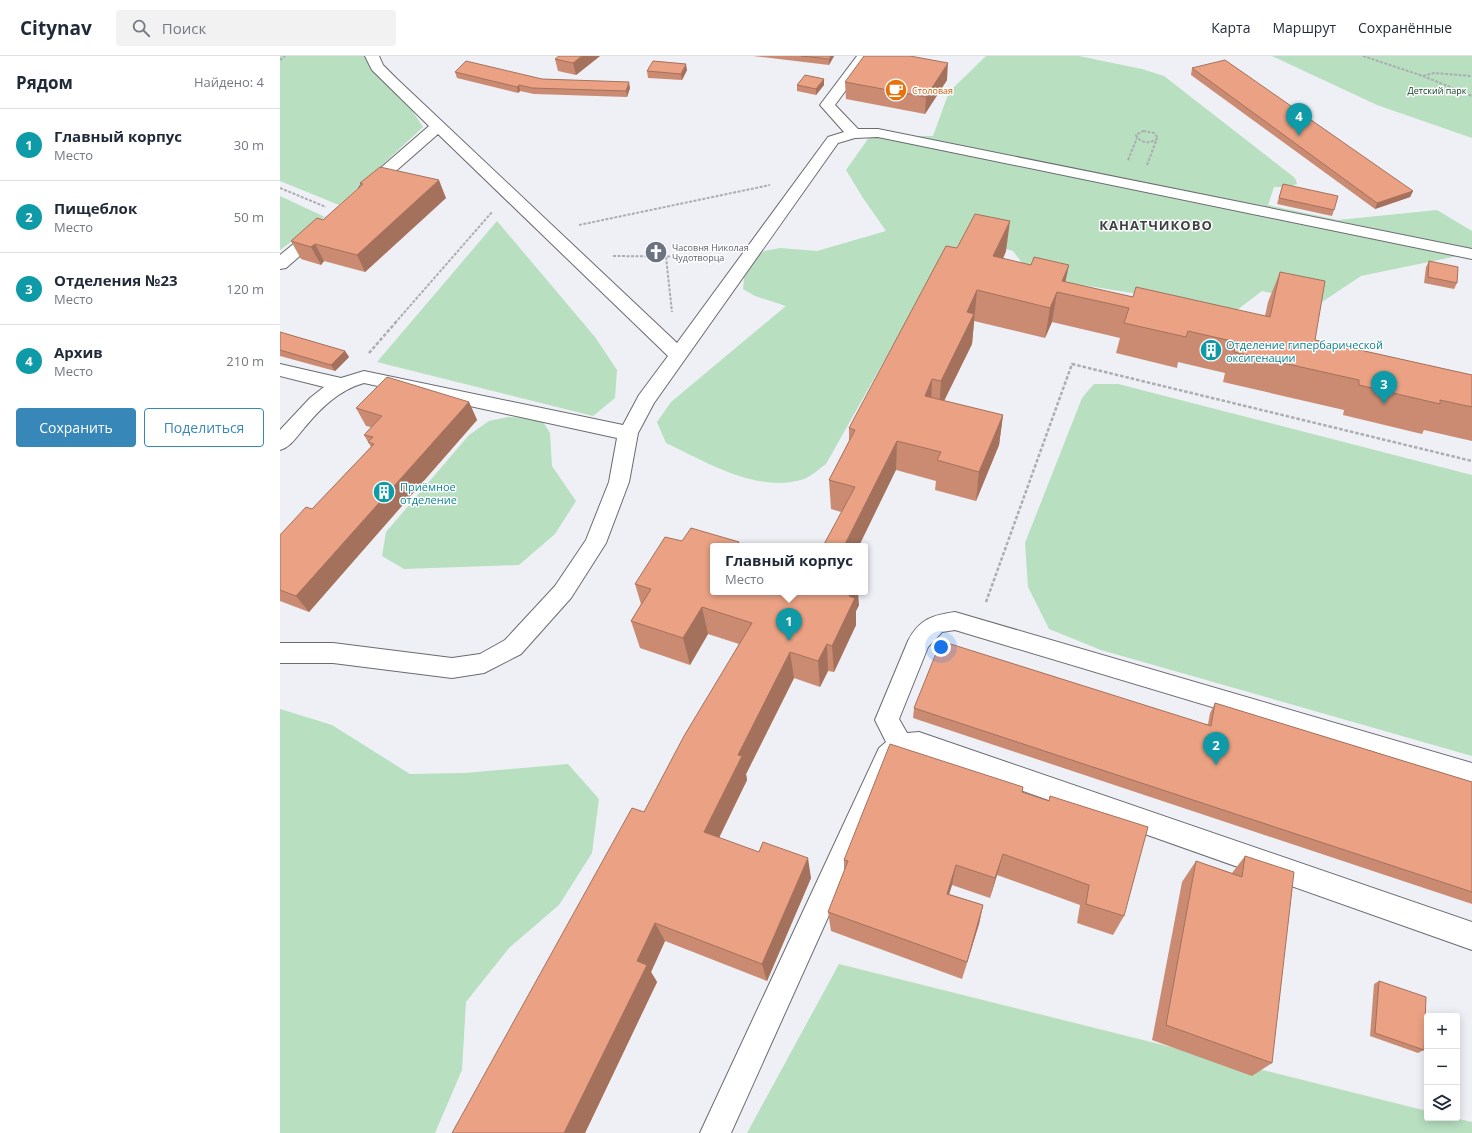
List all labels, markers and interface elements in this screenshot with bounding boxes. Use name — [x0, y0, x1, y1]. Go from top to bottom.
search box — [116, 10, 396, 46]
text: Citynav — [20, 15, 92, 41]
icon: search — [130, 17, 152, 39]
text: Поиск — [162, 18, 206, 38]
text: Карта — [1211, 18, 1250, 37]
text: Маршрут — [1272, 18, 1336, 37]
text: Сохранённые — [1358, 18, 1452, 37]
text: Рядом — [16, 71, 73, 94]
text: Найдено: 4 — [194, 73, 264, 91]
cafe icon: Столовая — [883, 77, 909, 103]
place label: Столовая — [912, 84, 953, 97]
park label: Детский парк — [1408, 84, 1467, 97]
pin: 4 — [1286, 103, 1312, 136]
text: Главный корпус — [54, 126, 182, 146]
text: 1 — [25, 136, 33, 154]
text: 30 m — [234, 136, 264, 154]
text: Место — [54, 146, 93, 164]
text: Пищеблок — [54, 198, 137, 218]
text: 2 — [25, 208, 33, 226]
text: 50 m — [234, 208, 264, 226]
district label: КАНАТЧИКОВО — [1099, 216, 1213, 234]
text: Место — [54, 218, 93, 236]
church icon: Часовня Николая Чудотворца — [643, 239, 669, 265]
place label: Часовня Николая Чудотворца — [672, 241, 749, 264]
text: Отделения №23 — [54, 270, 178, 290]
text: 3 — [25, 280, 33, 298]
text: 120 m — [226, 280, 264, 298]
text: Место — [54, 290, 93, 308]
building icon: Отделение гипербарической оксигенации — [1198, 337, 1224, 363]
place label: Отделение гипербарической оксигенации — [1226, 337, 1383, 365]
text: Архив — [54, 342, 103, 362]
text: 4 — [25, 352, 33, 370]
text: 210 m — [226, 352, 264, 370]
text: Место — [54, 362, 93, 380]
pin: 3 — [1371, 371, 1397, 404]
button: Сохранить — [16, 408, 136, 447]
button: Поделиться — [144, 408, 264, 447]
building icon: Приёмное отделение — [371, 479, 397, 505]
place label: Приёмное отделение — [400, 479, 457, 507]
popup — [710, 543, 868, 595]
text: Главный корпус — [725, 550, 853, 570]
text: Место — [725, 570, 764, 588]
pin: 1 — [776, 608, 802, 641]
your location — [931, 637, 951, 657]
pin: 2 — [1203, 732, 1229, 765]
map controls — [1424, 1013, 1460, 1121]
button: + — [1424, 1013, 1460, 1049]
button: − — [1424, 1049, 1460, 1085]
button: layers — [1424, 1085, 1460, 1121]

